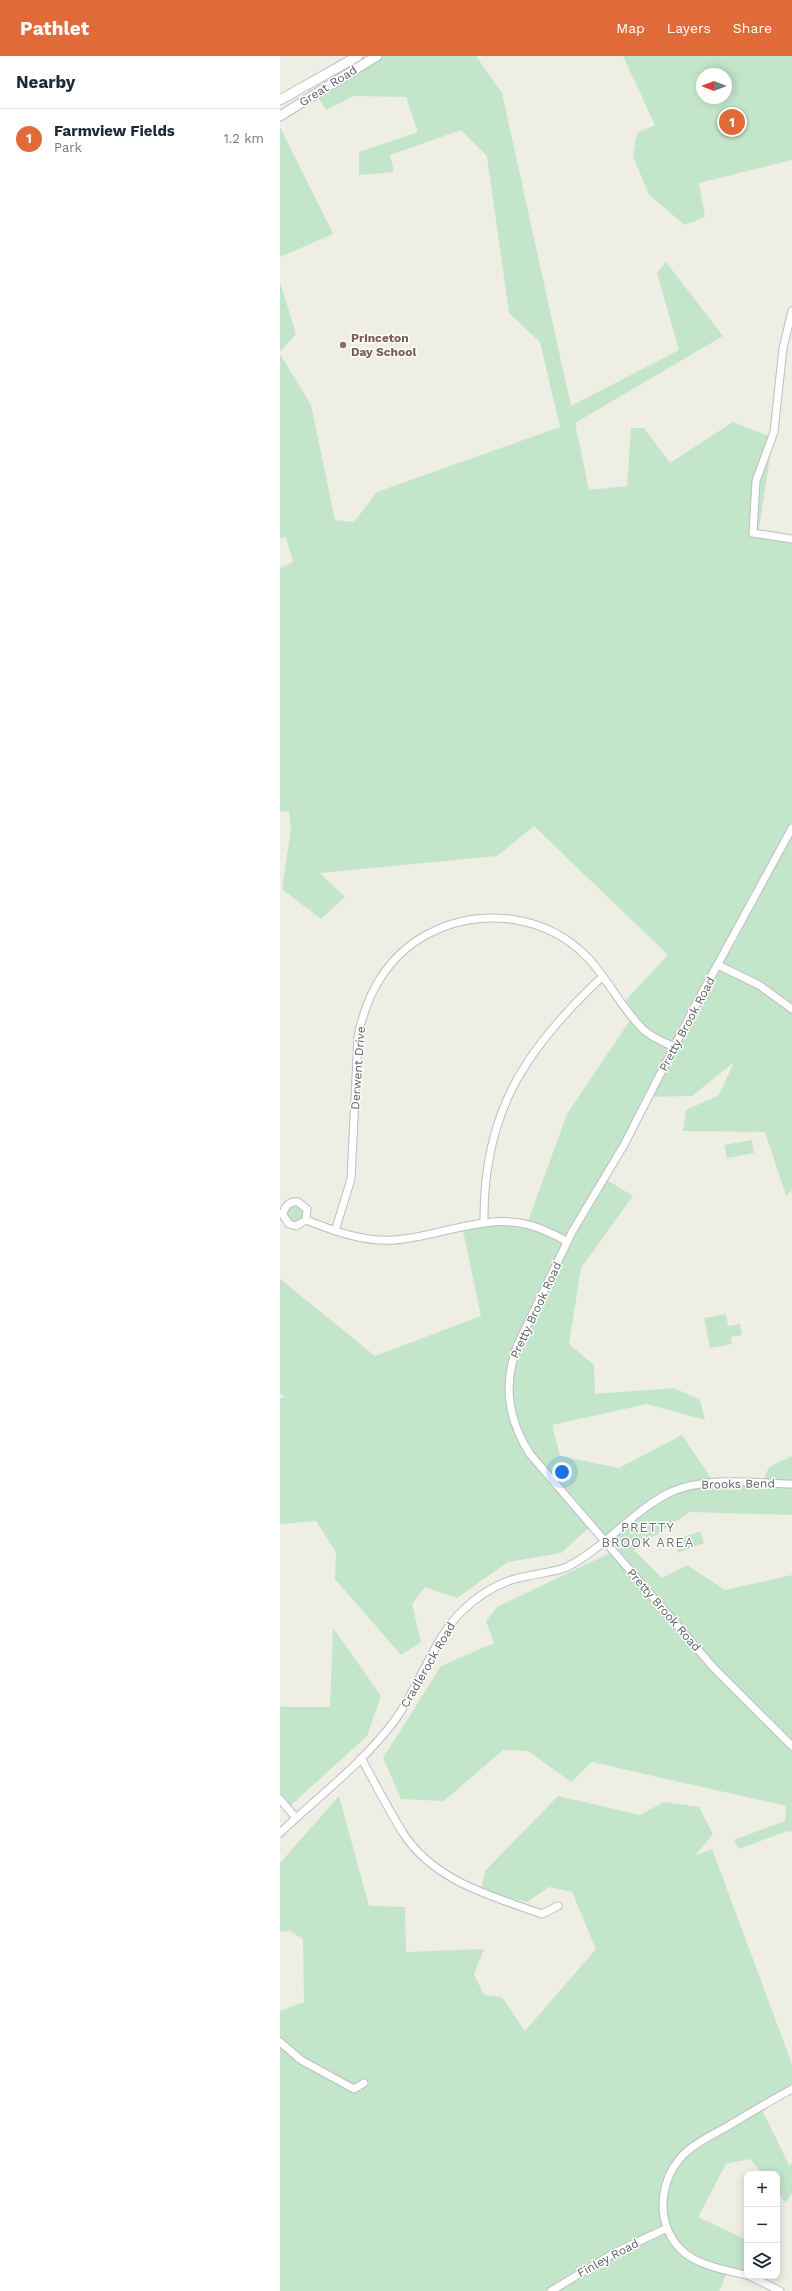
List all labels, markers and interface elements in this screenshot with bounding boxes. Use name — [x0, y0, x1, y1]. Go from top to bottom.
text: Pathlet — [20, 17, 89, 40]
text: Map — [616, 20, 645, 36]
text: Layers — [667, 20, 711, 36]
text: Share — [733, 20, 772, 36]
street label: Great Road — [297, 63, 359, 109]
north arrow — [696, 68, 732, 104]
text: Nearby — [16, 72, 75, 92]
pin: 1 — [719, 107, 745, 137]
text: Farmview Fields — [54, 122, 175, 140]
text: 1 — [26, 131, 32, 146]
text: 1.2 km — [224, 131, 264, 146]
text: Park — [54, 140, 82, 155]
place label: Princeton Day School — [351, 331, 416, 359]
marker: Princeton Day School — [338, 340, 348, 350]
street label: Pretty Brook Road — [656, 974, 718, 1074]
street label: Derwent Drive — [348, 1026, 368, 1110]
street label: Pretty Brook Road — [507, 1260, 565, 1360]
your location — [552, 1462, 572, 1482]
street label: Brooks Bend — [701, 1476, 775, 1492]
district label: PRETTY BROOK AREA — [602, 1520, 694, 1550]
street label: Pretty Brook Road — [624, 1566, 704, 1654]
street label: Cradlerock Road — [398, 1620, 458, 1710]
map controls — [744, 2171, 780, 2279]
button: + — [744, 2171, 780, 2207]
button: − — [744, 2207, 780, 2243]
street label: Finley Road — [575, 2236, 641, 2280]
button: layers — [744, 2243, 780, 2279]

